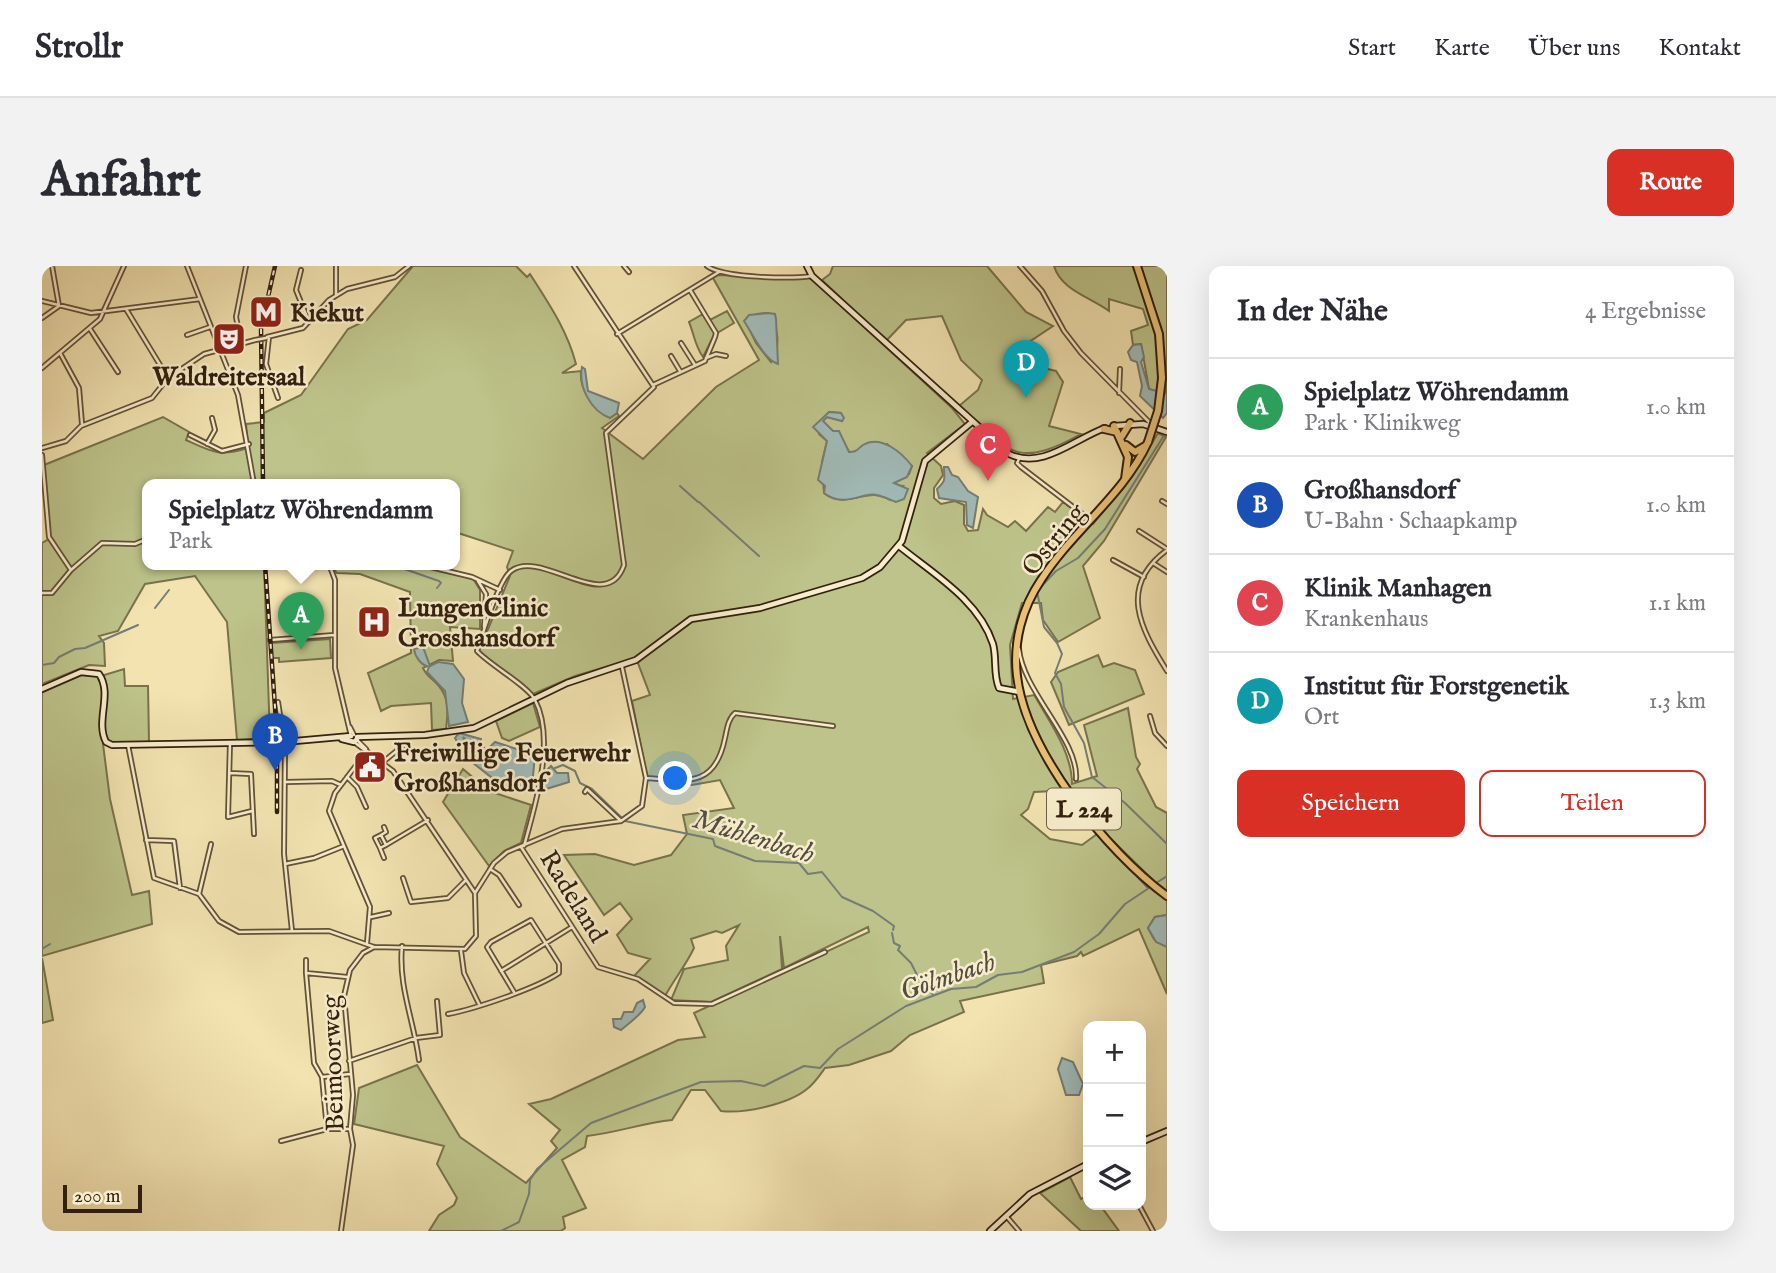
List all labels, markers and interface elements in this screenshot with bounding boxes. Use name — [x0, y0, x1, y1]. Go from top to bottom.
text: Strollr — [35, 27, 123, 69]
text: Start — [1348, 33, 1396, 64]
text: Karte — [1434, 33, 1490, 64]
text: Über uns — [1528, 33, 1620, 64]
text: Kontakt — [1658, 33, 1741, 64]
button: Route — [1607, 149, 1734, 216]
text: Anfahrt — [42, 151, 201, 213]
metro station icon: Kiekut — [247, 293, 285, 331]
text: In der Nähe — [1237, 293, 1388, 331]
place label: Kiekut — [290, 297, 364, 330]
text: 4 Ergebnisse — [1585, 297, 1706, 326]
theatre icon: Waldreitersaal — [210, 320, 248, 358]
pin: D — [1003, 340, 1049, 398]
place label: Waldreitersaal — [152, 361, 306, 394]
text: Spielplatz Wöhrendamm — [1304, 376, 1569, 409]
text: A — [1252, 393, 1268, 422]
text: 1.0 km — [1646, 393, 1706, 422]
text: Park · Klinikweg — [1304, 409, 1461, 438]
pin: C — [965, 423, 1011, 481]
text: Großhansdorf — [1304, 474, 1456, 507]
popup — [142, 479, 460, 570]
text: B — [1252, 491, 1268, 520]
text: 1.0 km — [1646, 491, 1706, 520]
text: Spielplatz Wöhrendamm — [169, 494, 433, 527]
street label: Ostring — [1015, 496, 1094, 583]
text: U-Bahn · Schaapkamp — [1304, 507, 1518, 536]
text: Park — [169, 527, 212, 556]
text: Klinik Manhagen — [1304, 572, 1492, 605]
text: C — [1252, 589, 1268, 618]
text: 1.1 km — [1649, 589, 1706, 618]
pin: A — [278, 592, 324, 650]
place label: LungenClinic Grosshansdorf — [398, 592, 560, 655]
hospital icon: LungenClinic Grosshansdorf — [355, 603, 393, 641]
text: Krankenhaus — [1304, 605, 1428, 634]
text: Institut für Forstgenetik — [1304, 670, 1569, 703]
text: D — [1251, 687, 1269, 716]
text: 1.3 km — [1649, 687, 1706, 716]
text: Ort — [1304, 703, 1339, 732]
pin: B — [252, 713, 298, 771]
place label: Freiwillige Feuerwehr Großhansdorf — [394, 737, 631, 800]
public building icon: Freiwillige Feuerwehr Großhansdorf — [351, 748, 389, 786]
your location — [658, 761, 692, 795]
button: Speichern — [1237, 770, 1465, 837]
button: Teilen — [1479, 770, 1706, 837]
road number: L 224 — [1047, 788, 1121, 830]
water label: Mühlenbach — [688, 802, 818, 872]
street label: Radeland — [532, 844, 614, 949]
water label: Gölmbach — [895, 945, 1000, 1010]
street label: Beimoorweg — [315, 993, 352, 1132]
map controls — [1083, 1021, 1146, 1210]
button: + — [1083, 1021, 1146, 1084]
button: − — [1083, 1084, 1146, 1147]
button: layers — [1083, 1147, 1146, 1210]
scale bar — [63, 1182, 142, 1214]
text: 200 m — [74, 1185, 120, 1209]

